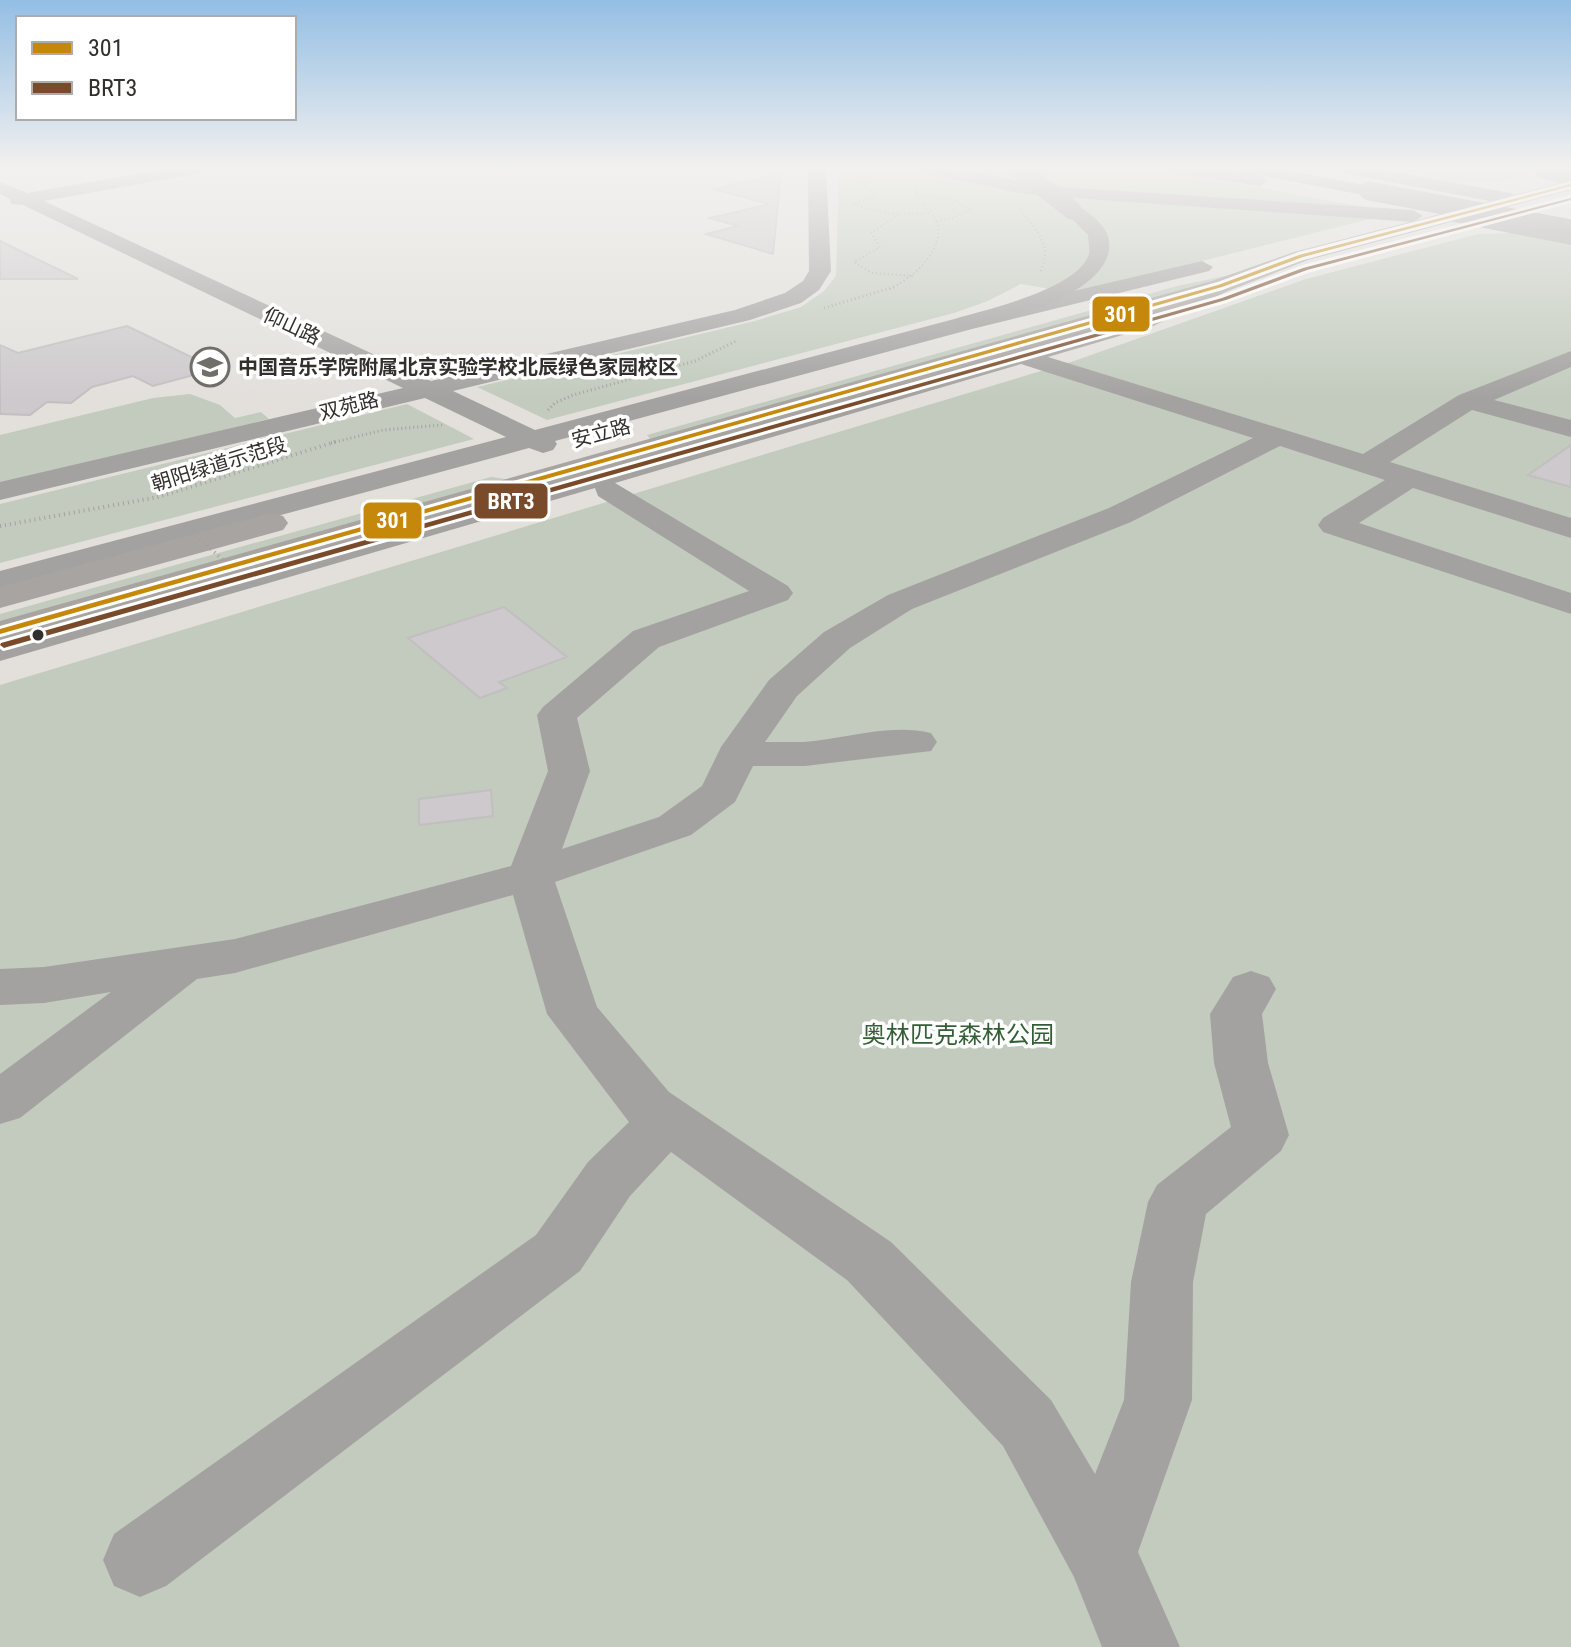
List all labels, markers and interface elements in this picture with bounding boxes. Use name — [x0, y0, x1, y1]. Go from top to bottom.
legend — [16, 16, 296, 120]
text: 301 — [88, 34, 124, 62]
text: BRT3 — [88, 74, 137, 102]
line badge: 301 — [1091, 295, 1151, 333]
street label: 仰山路 — [260, 302, 324, 350]
text: 301 — [1104, 302, 1138, 327]
school or university icon: 中国音乐学院附属北京实验学校北辰绿色家园校区 — [189, 346, 231, 388]
place label: 中国音乐学院附属北京实验学校北辰绿色家园校区 — [238, 355, 678, 379]
street label: 双苑路 — [317, 387, 381, 425]
street label: 安立路 — [569, 414, 633, 452]
street label: 朝阳绿道示范段 — [149, 432, 289, 496]
line badge: BRT3 — [473, 482, 549, 520]
text: BRT3 — [487, 489, 535, 514]
line badge: 301 — [362, 501, 423, 540]
text: 301 — [376, 508, 410, 533]
unlabelled marker — [30, 627, 46, 643]
park label: 奥林匹克森林公园 — [862, 1021, 1054, 1049]

